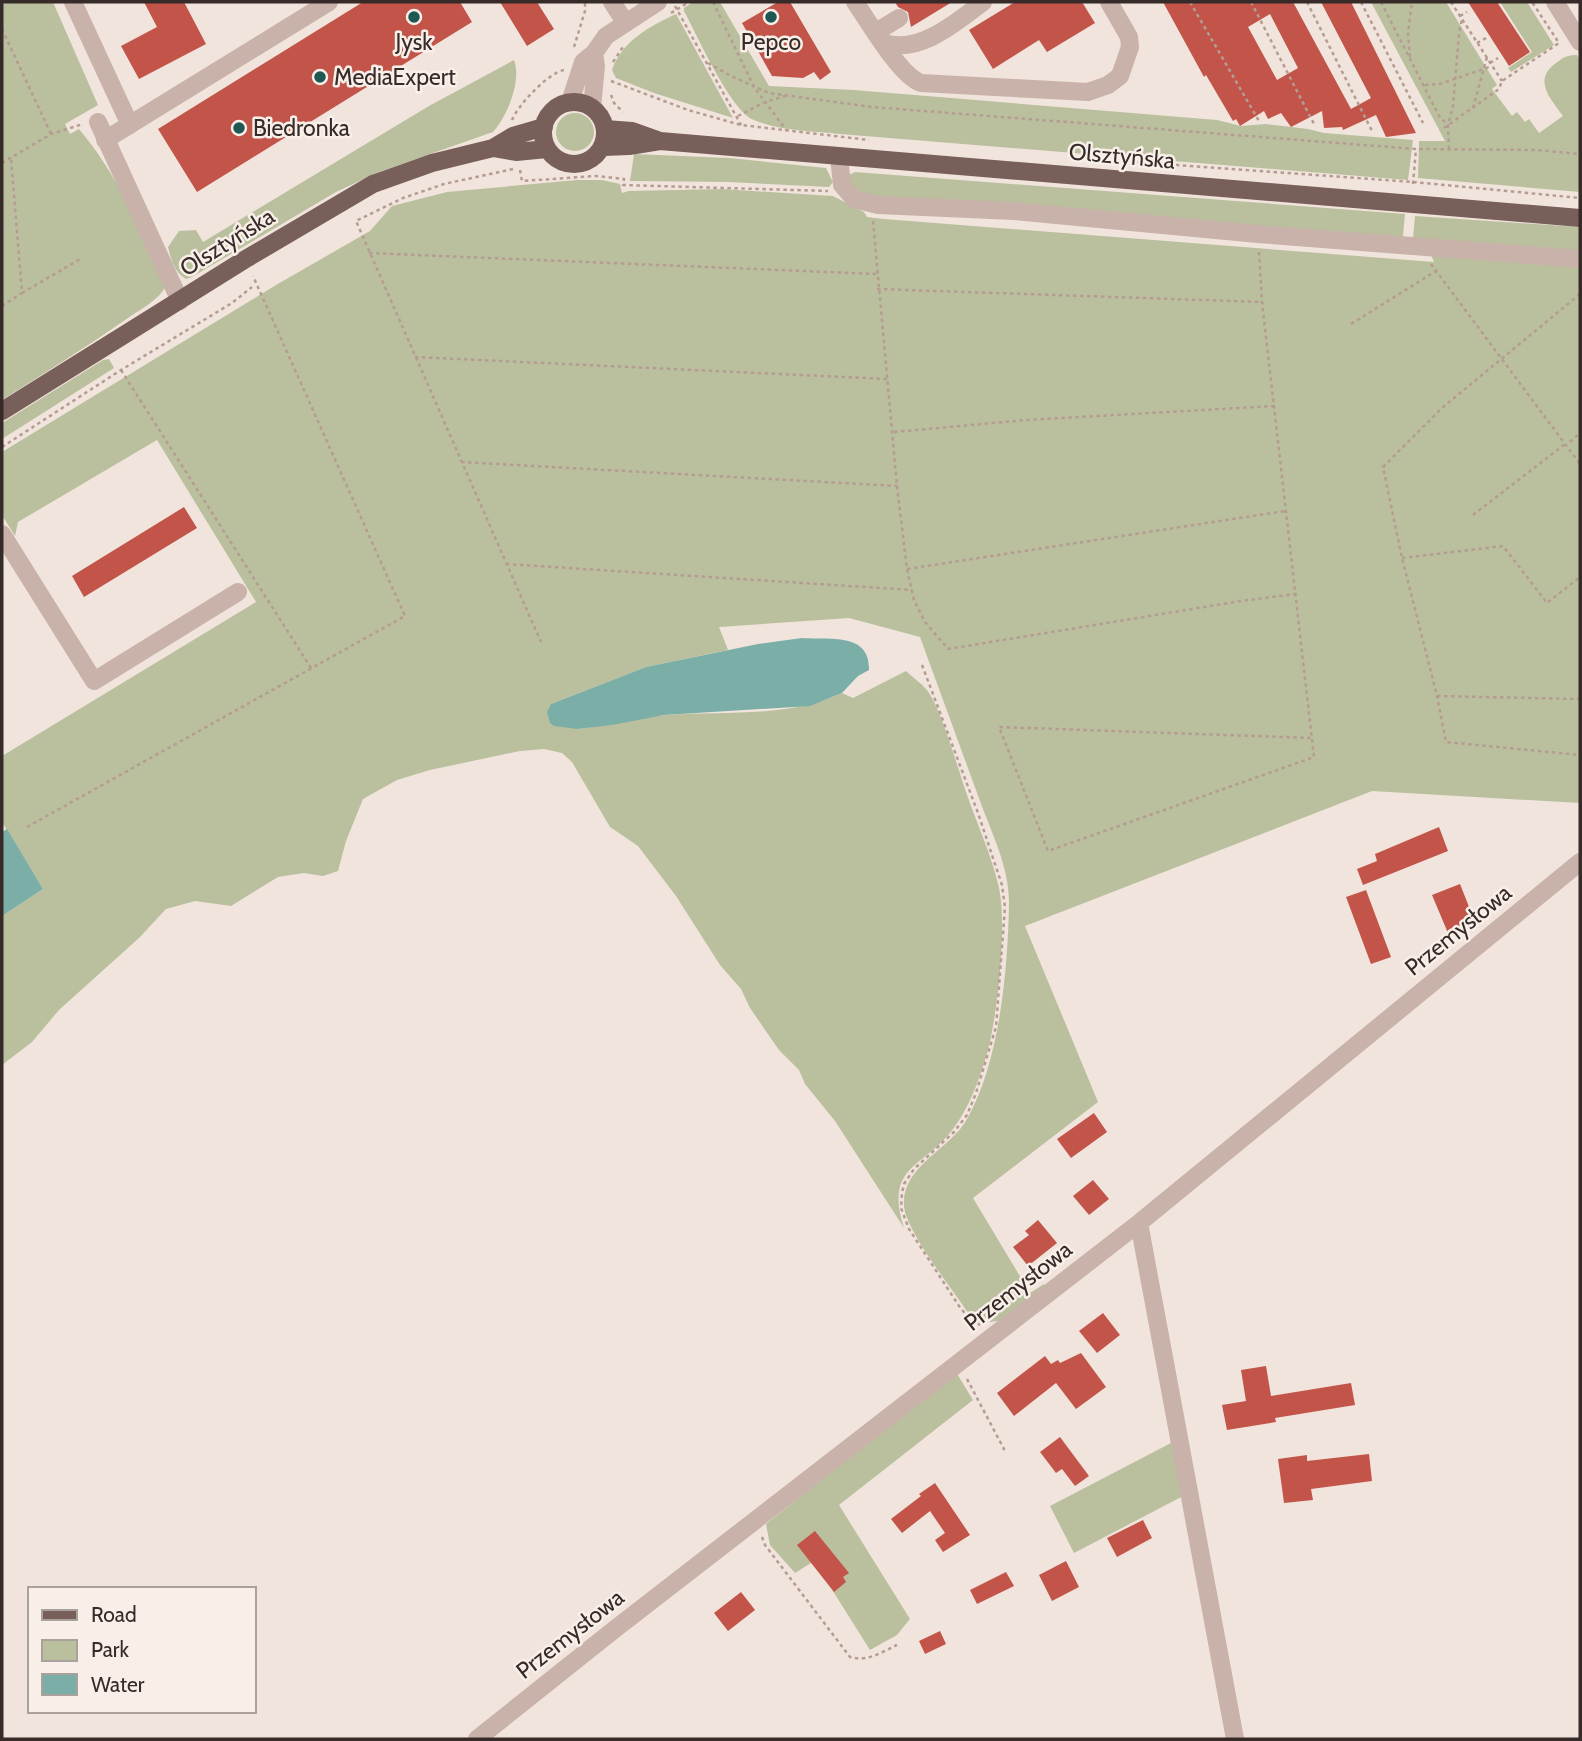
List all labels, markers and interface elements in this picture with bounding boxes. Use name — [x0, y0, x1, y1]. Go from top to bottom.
marker: Jysk — [406, 9, 422, 25]
marker: Pepco — [763, 9, 779, 25]
place label: Jysk — [394, 28, 433, 56]
place label: Pepco — [741, 28, 801, 56]
place label: MediaExpert — [334, 63, 456, 91]
marker: MediaExpert — [312, 69, 328, 85]
place label: Biedronka — [253, 114, 350, 142]
marker: Biedronka — [231, 120, 247, 136]
street label: Olsztyńska — [1068, 137, 1176, 175]
street label: Olsztyńska — [174, 202, 280, 282]
street label: Przemysłowa — [1399, 879, 1517, 981]
street label: Przemysłowa — [959, 1235, 1077, 1337]
street label: Przemysłowa — [511, 1583, 629, 1685]
legend — [28, 1587, 256, 1713]
text: Road — [91, 1602, 137, 1627]
text: Park — [91, 1637, 129, 1662]
text: Water — [91, 1672, 145, 1697]

